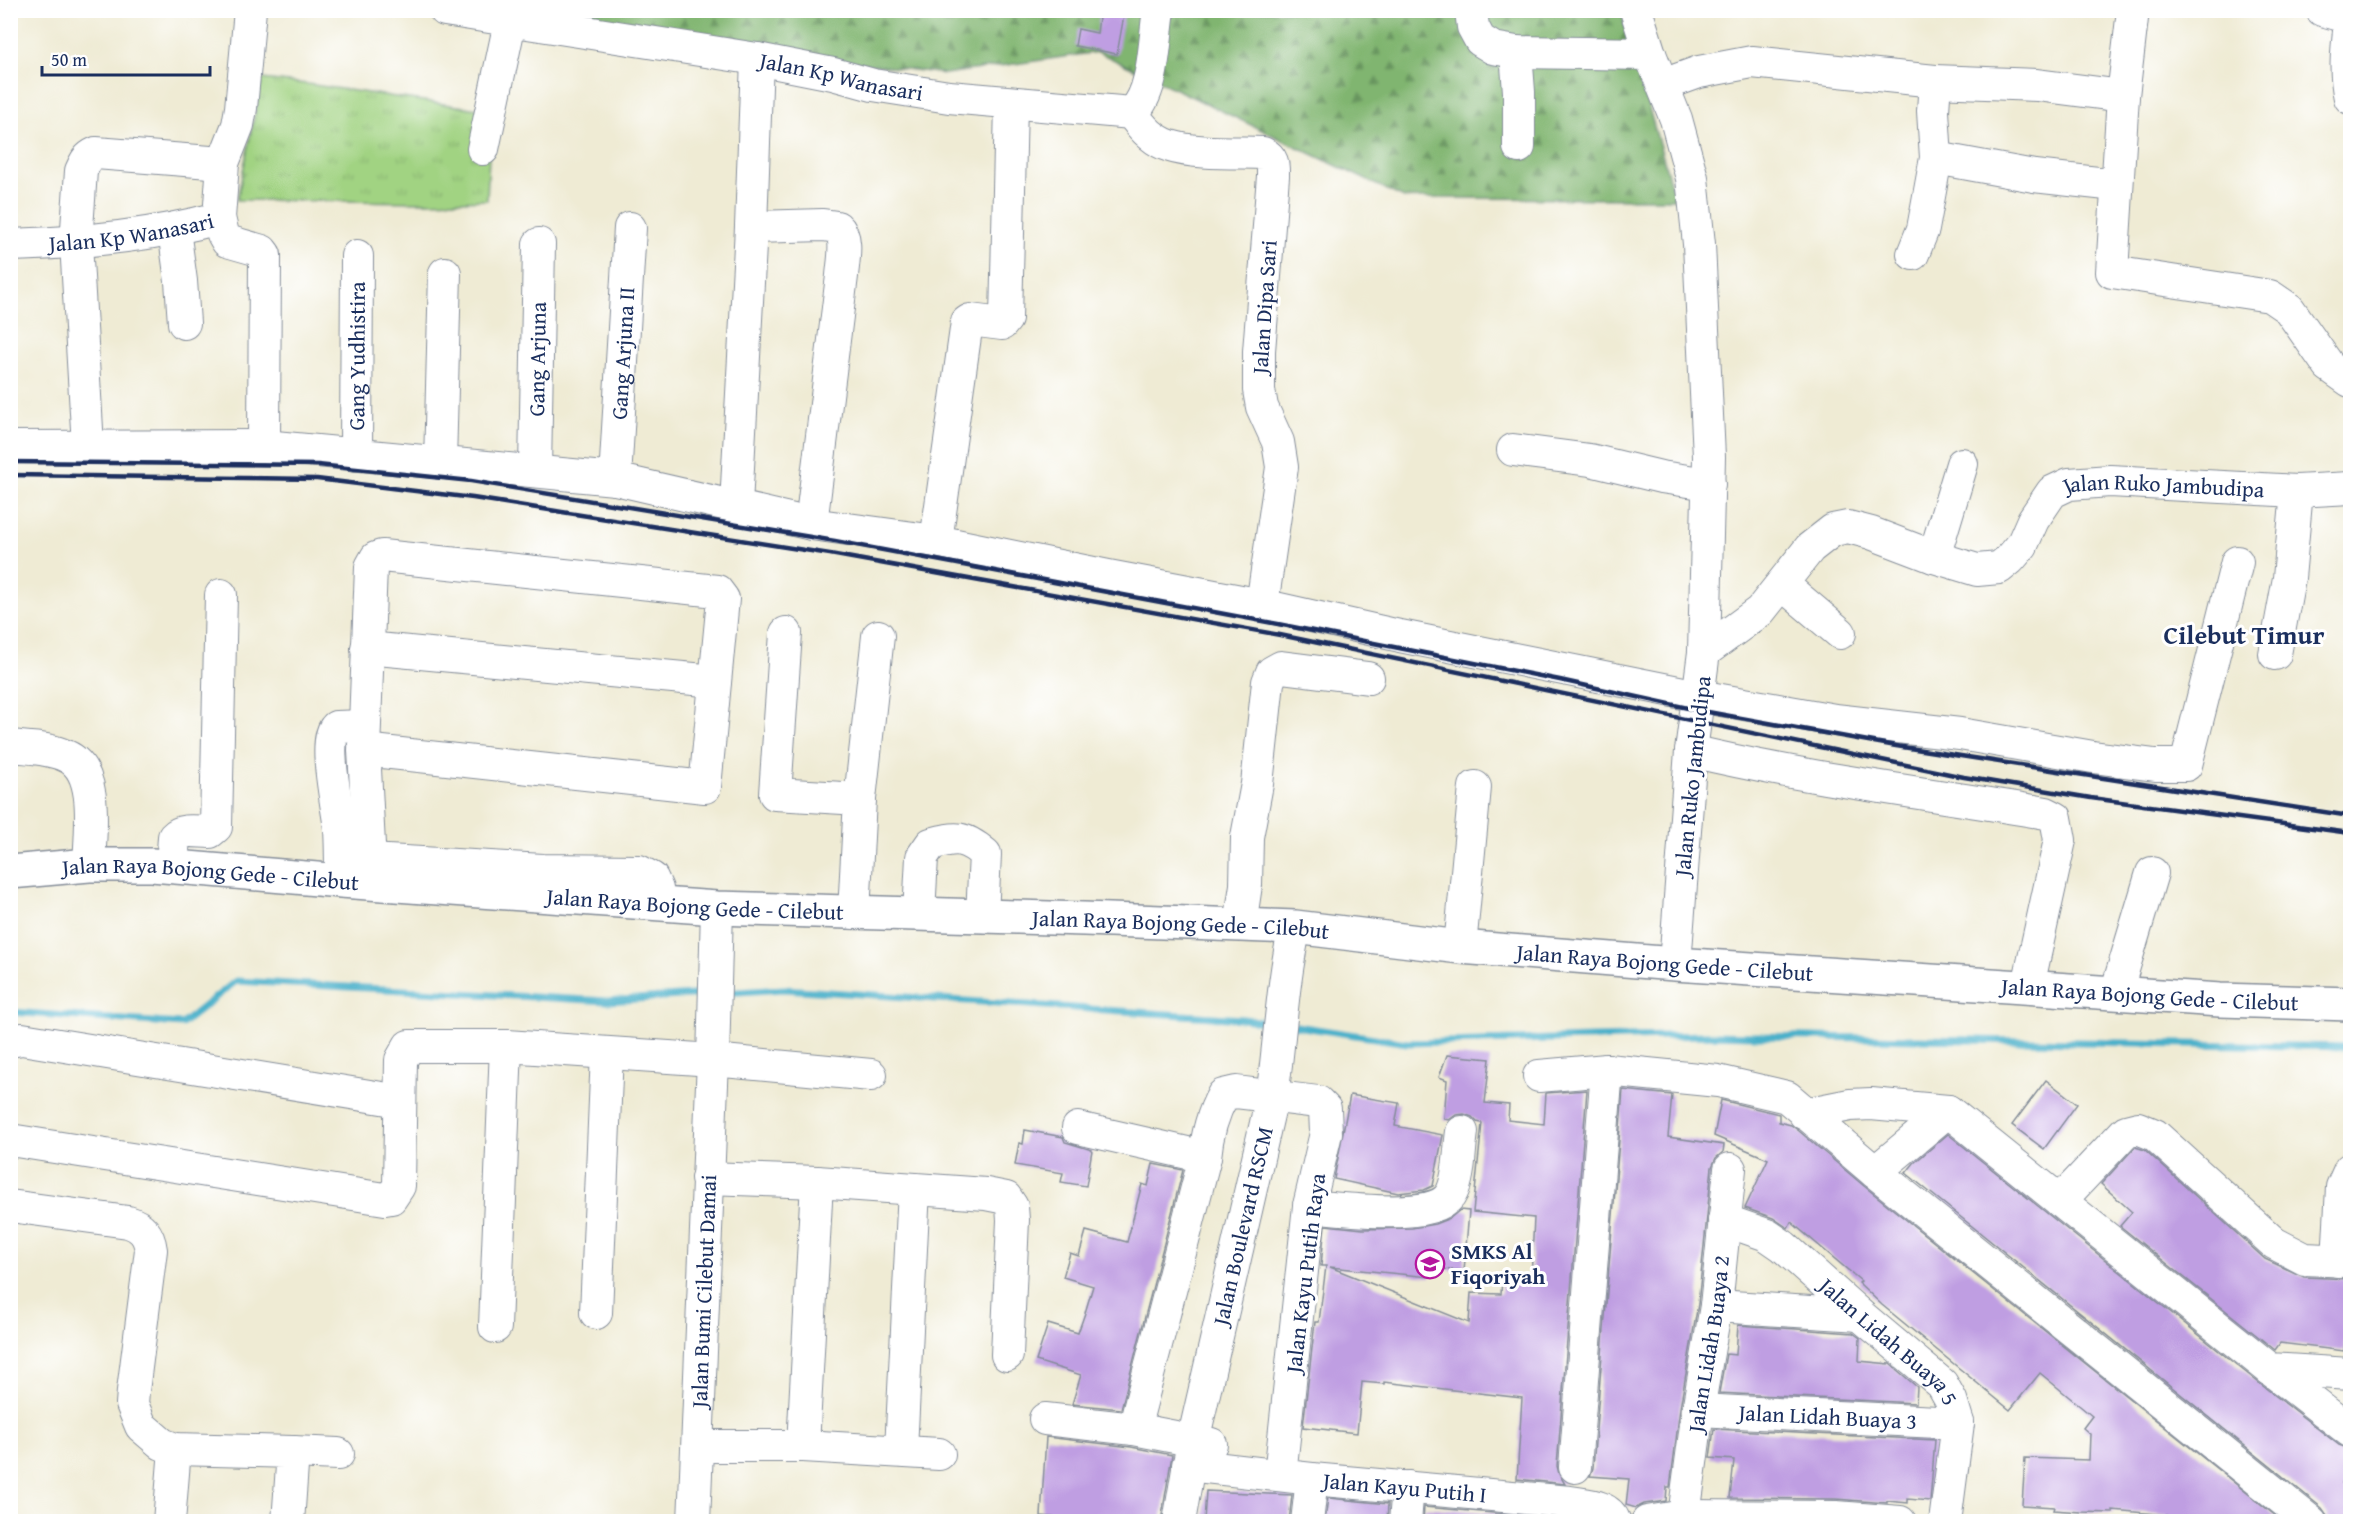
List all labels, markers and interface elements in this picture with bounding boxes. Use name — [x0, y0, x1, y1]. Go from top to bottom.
scale bar — [42, 39, 210, 77]
street label: Jalan Kp Wanasari — [754, 43, 925, 109]
text: 50 m — [51, 46, 87, 73]
street label: Jalan Kp Wanasari — [45, 204, 217, 260]
street label: Jalan Dipa Sari — [1243, 239, 1285, 378]
street label: Gang Yudhistira — [340, 281, 373, 431]
street label: Gang Arjuna II — [603, 286, 642, 421]
street label: Gang Arjuna — [520, 301, 554, 417]
street label: Jalan Ruko Jambudipa — [2054, 465, 2266, 505]
district label: Cilebut Timur — [2164, 615, 2324, 654]
street label: Jalan Ruko Jambudipa — [1665, 674, 1718, 881]
street label: Jalan Raya Bojong Gede - Cilebut — [58, 849, 360, 898]
street label: Jalan Raya Bojong Gede - Cilebut — [543, 880, 844, 928]
street label: Jalan Raya Bojong Gede - Cilebut — [1029, 901, 1331, 947]
street label: Jalan Raya Bojong Gede - Cilebut — [1512, 935, 1815, 989]
street label: Jalan Raya Bojong Gede - Cilebut — [1997, 969, 2299, 1018]
street label: Jalan Boulevard RSCM — [1203, 1123, 1281, 1331]
street label: Jalan Kayu Putih Raya — [1276, 1171, 1333, 1378]
street label: Jalan Bumi Cilebut Damai — [683, 1174, 724, 1412]
place label: SMKS Al Fiqoriyah — [1451, 1235, 1545, 1292]
school or university icon: SMKS Al Fiqoriyah — [1414, 1248, 1446, 1280]
street label: Jalan Lidah Buaya 2 — [1679, 1254, 1737, 1437]
street label: Jalan Lidah Buaya 5 — [1810, 1268, 1967, 1411]
street label: Jalan Lidah Buaya 3 — [1735, 1396, 1918, 1437]
street label: Jalan Kayu Putih I — [1319, 1464, 1488, 1510]

